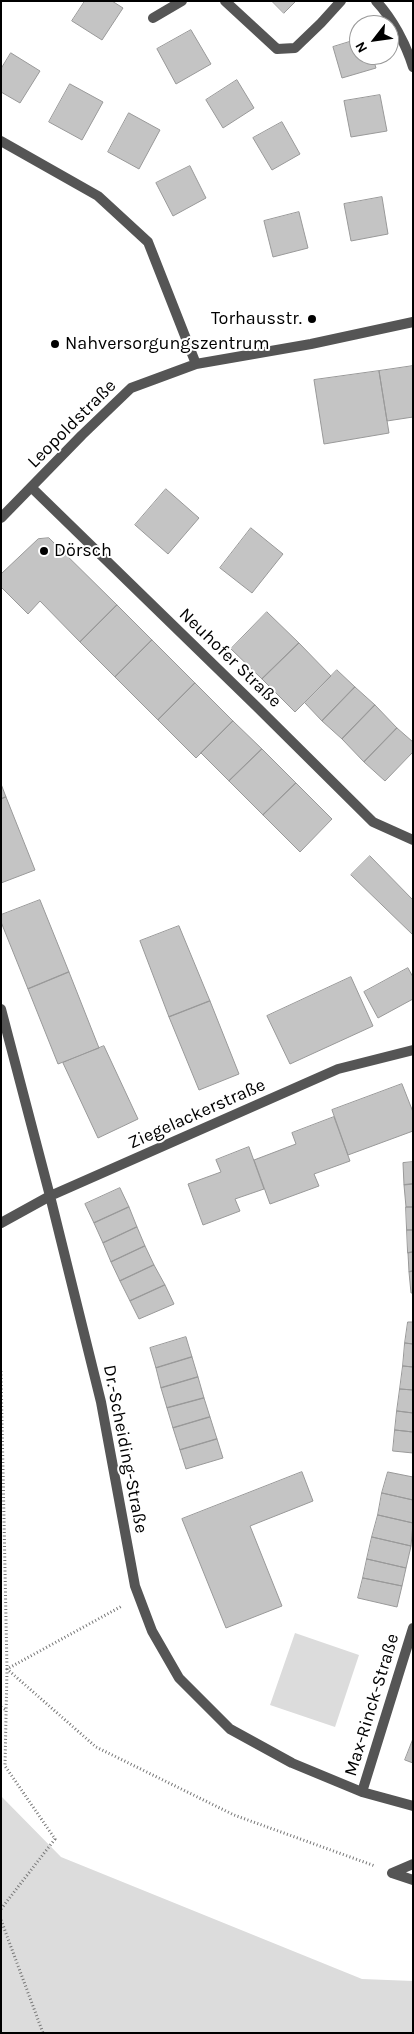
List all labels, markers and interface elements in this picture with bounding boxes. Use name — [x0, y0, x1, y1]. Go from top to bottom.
north arrow — [349, 15, 399, 65]
text: N — [352, 39, 371, 56]
place label: Torhausstr. — [211, 308, 302, 330]
marker: Torhausstr. — [306, 313, 318, 325]
place label: Nahversorgungszentrum — [65, 333, 270, 355]
marker: Nahversorgungszentrum — [49, 338, 61, 350]
street label: Leopoldstraße — [23, 375, 121, 473]
place label: Dörsch — [54, 540, 112, 562]
marker: Dörsch — [38, 545, 50, 557]
street label: Neuhofer Straße — [174, 604, 286, 712]
street label: Ziegelackerstraße — [125, 1074, 269, 1154]
street label: Dr.-Scheiding-Straße — [98, 1363, 152, 1535]
street label: Max-Rinck-Straße — [340, 1631, 404, 1779]

